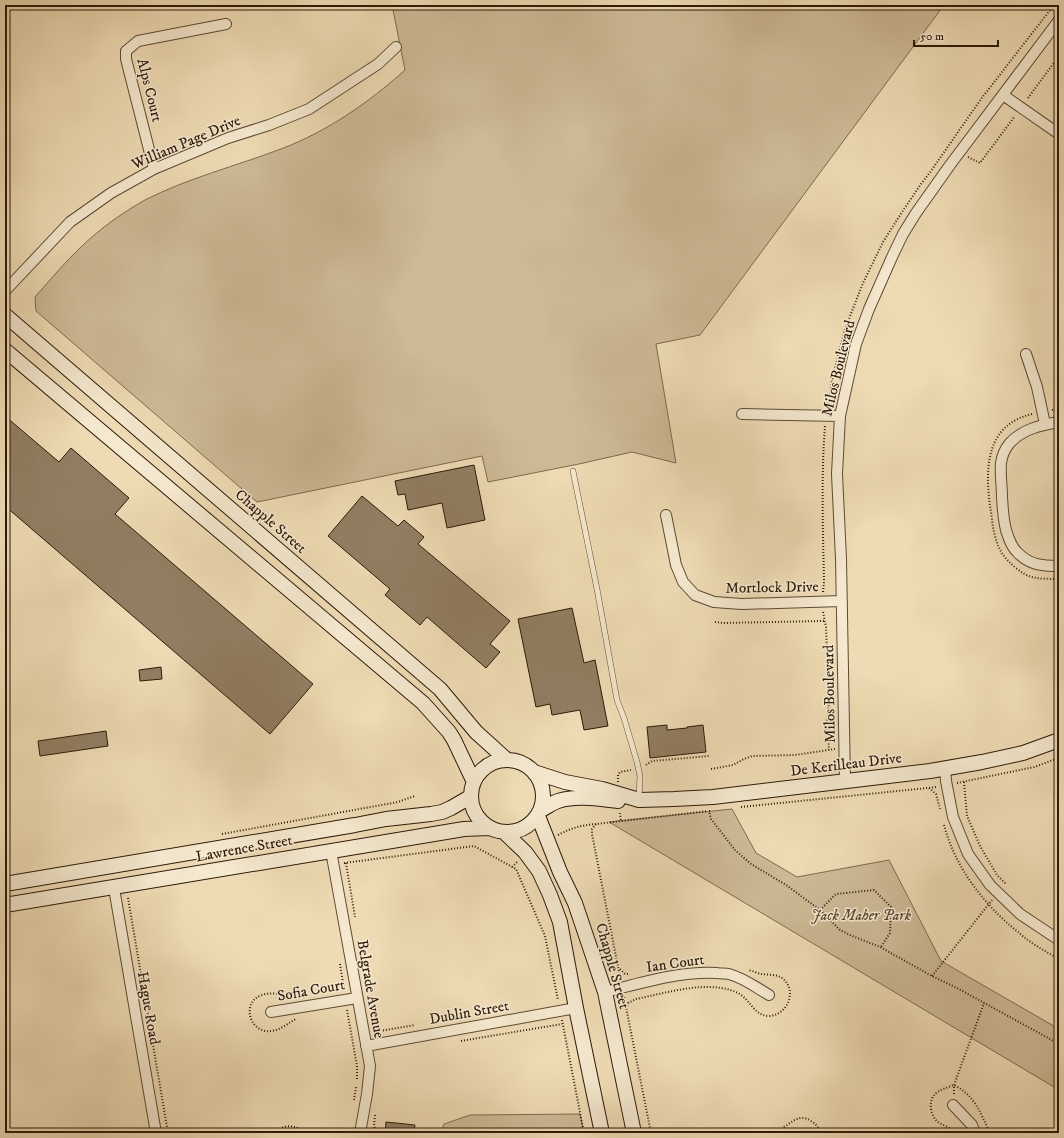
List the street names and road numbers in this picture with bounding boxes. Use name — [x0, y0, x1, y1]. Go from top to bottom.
street label: Alps Court — [132, 56, 167, 124]
street label: William Page Drive — [128, 111, 244, 174]
street label: Milos Boulevard — [817, 318, 860, 418]
street label: Chapple Street — [231, 485, 310, 558]
street label: Mortlock Drive — [725, 577, 819, 598]
street label: Milos Boulevard — [819, 644, 840, 743]
street label: De Kerilleau Drive — [789, 748, 903, 781]
street label: Lawrence Street — [194, 831, 294, 866]
street label: Chapple Street — [591, 921, 634, 1012]
street label: Belgrade Avenue — [353, 938, 389, 1040]
street label: Ian Court — [645, 950, 706, 977]
street label: Hague Road — [133, 970, 164, 1047]
street label: Sofia Court — [276, 975, 346, 1006]
street label: Dublin Street — [428, 996, 510, 1029]

